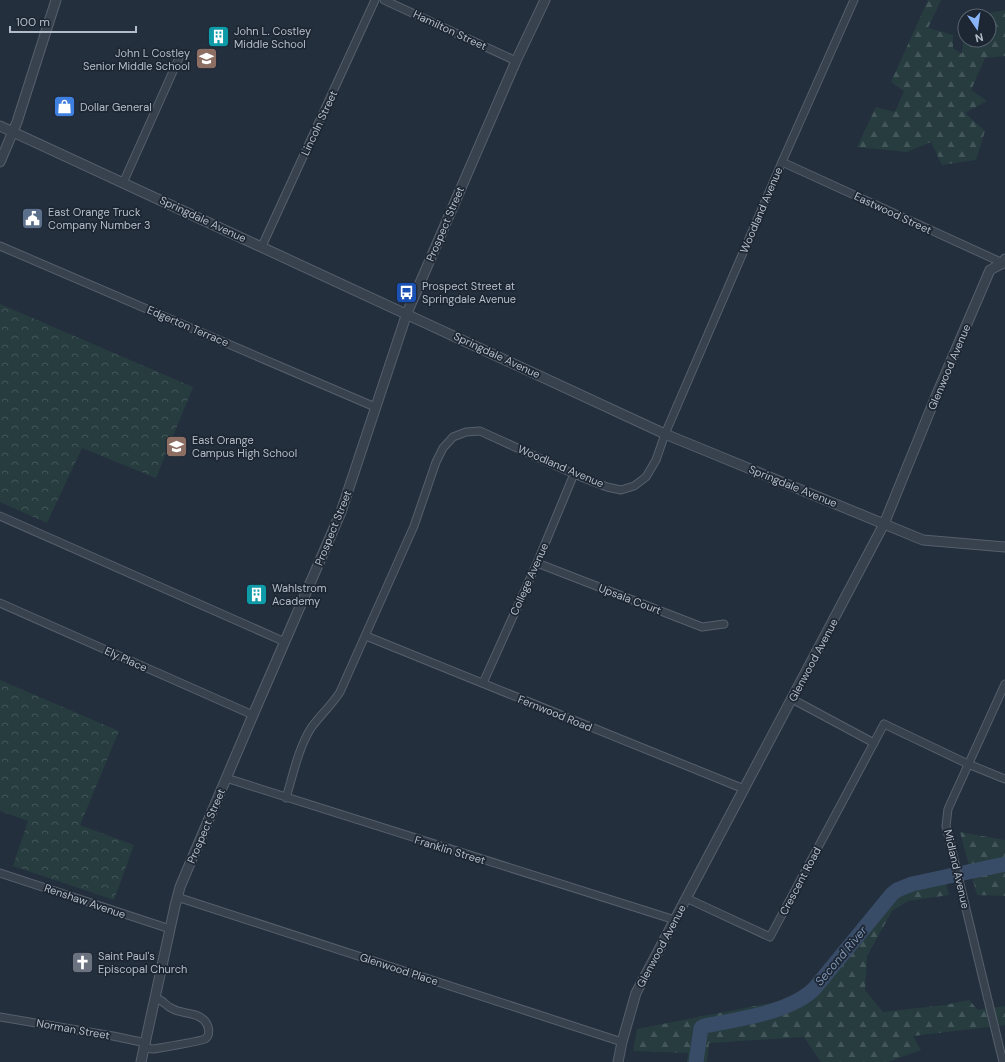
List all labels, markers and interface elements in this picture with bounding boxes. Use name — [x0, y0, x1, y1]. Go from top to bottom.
street label: Hamilton Street — [411, 7, 489, 53]
scale bar — [10, 8, 136, 34]
north arrow — [957, 8, 997, 48]
text: 100 m — [16, 14, 50, 30]
building icon: John L. Costley Middle School — [206, 24, 232, 50]
place label: John L. Costley Middle School — [234, 24, 311, 51]
text: N — [974, 30, 985, 45]
place label: John L Costley Senior Middle School — [83, 46, 190, 73]
school or university icon: John L Costley Senior Middle School — [193, 46, 219, 72]
street label: Lincoln Street — [298, 88, 340, 158]
shop icon: Dollar General — [51, 94, 77, 120]
place label: Dollar General — [80, 100, 152, 114]
street label: Woodland Avenue — [737, 165, 785, 255]
street label: Prospect Street — [423, 184, 467, 264]
street label: Eastwood Street — [852, 189, 934, 237]
street label: Springdale Avenue — [157, 193, 249, 245]
public building icon: East Orange Truck Company Number 3 — [19, 205, 45, 231]
place label: East Orange Truck Company Number 3 — [48, 205, 151, 232]
bus stop icon: Prospect Street at Springdale Avenue — [393, 279, 419, 305]
place label: Prospect Street at Springdale Avenue — [422, 279, 516, 306]
street label: Edgerton Terrace — [145, 302, 231, 350]
street label: Glenwood Avenue — [925, 322, 973, 412]
street label: Springdale Avenue — [451, 329, 543, 381]
school or university icon: East Orange Campus High School — [163, 433, 189, 459]
place label: East Orange Campus High School — [192, 433, 297, 460]
street label: Woodland Avenue — [516, 442, 606, 490]
street label: Springdale Avenue — [747, 462, 839, 510]
street label: Prospect Street — [312, 488, 354, 568]
street label: College Avenue — [507, 541, 551, 617]
building icon: Wahlstrom Academy — [244, 581, 270, 607]
place label: Wahlstrom Academy — [272, 581, 327, 608]
street label: Upsala Court — [597, 581, 663, 617]
street label: Glenwood Avenue — [785, 616, 841, 704]
street label: Ely Place — [103, 643, 149, 675]
street label: Fernwood Road — [516, 692, 594, 734]
street label: Prospect Street — [184, 786, 228, 866]
street label: Midland Avenue — [941, 828, 973, 910]
street label: Franklin Street — [413, 833, 487, 867]
street label: Crescent Road — [776, 844, 824, 917]
street label: Renshaw Avenue — [42, 881, 128, 921]
street label: Glenwood Avenue — [633, 902, 689, 990]
water label: Second River — [811, 922, 871, 989]
church icon: Saint Paul's Episcopal Church — [70, 949, 96, 975]
place label: Saint Paul's Episcopal Church — [98, 949, 187, 976]
street label: Glenwood Place — [358, 950, 440, 988]
street label: Norman Street — [35, 1016, 111, 1042]

